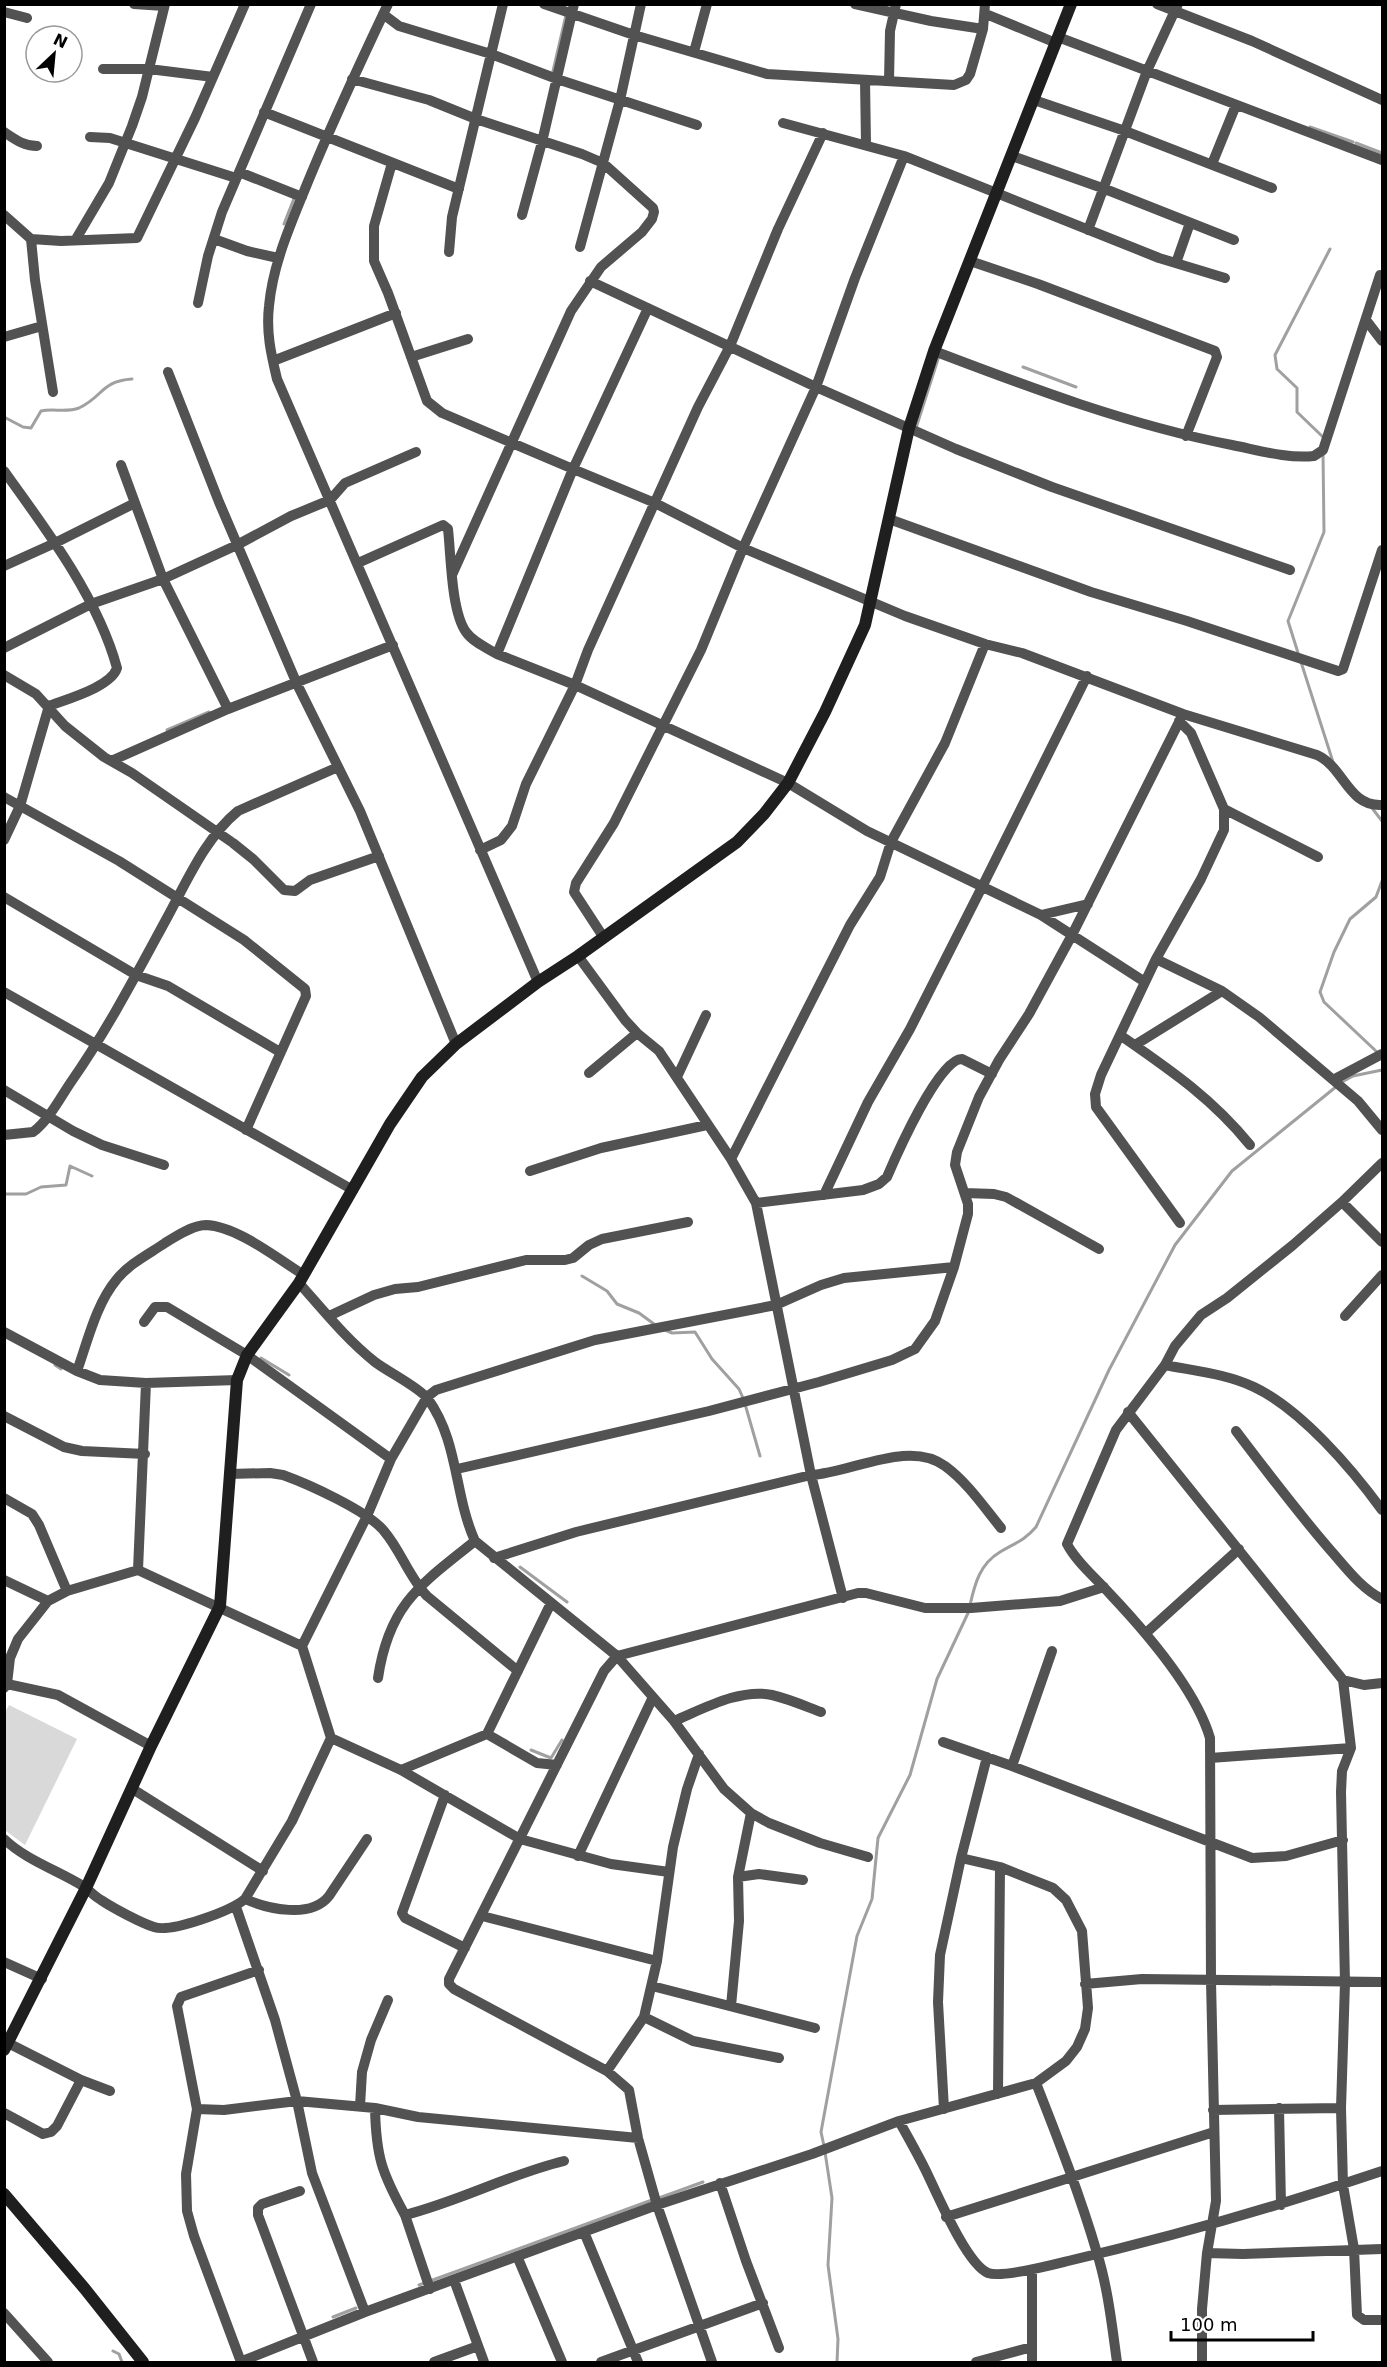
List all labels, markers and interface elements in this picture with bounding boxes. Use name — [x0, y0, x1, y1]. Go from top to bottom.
north arrow — [24, 24, 84, 84]
text: N — [50, 29, 71, 52]
scale bar — [1171, 2304, 1314, 2342]
text: 100 m — [1180, 2314, 1238, 2335]

